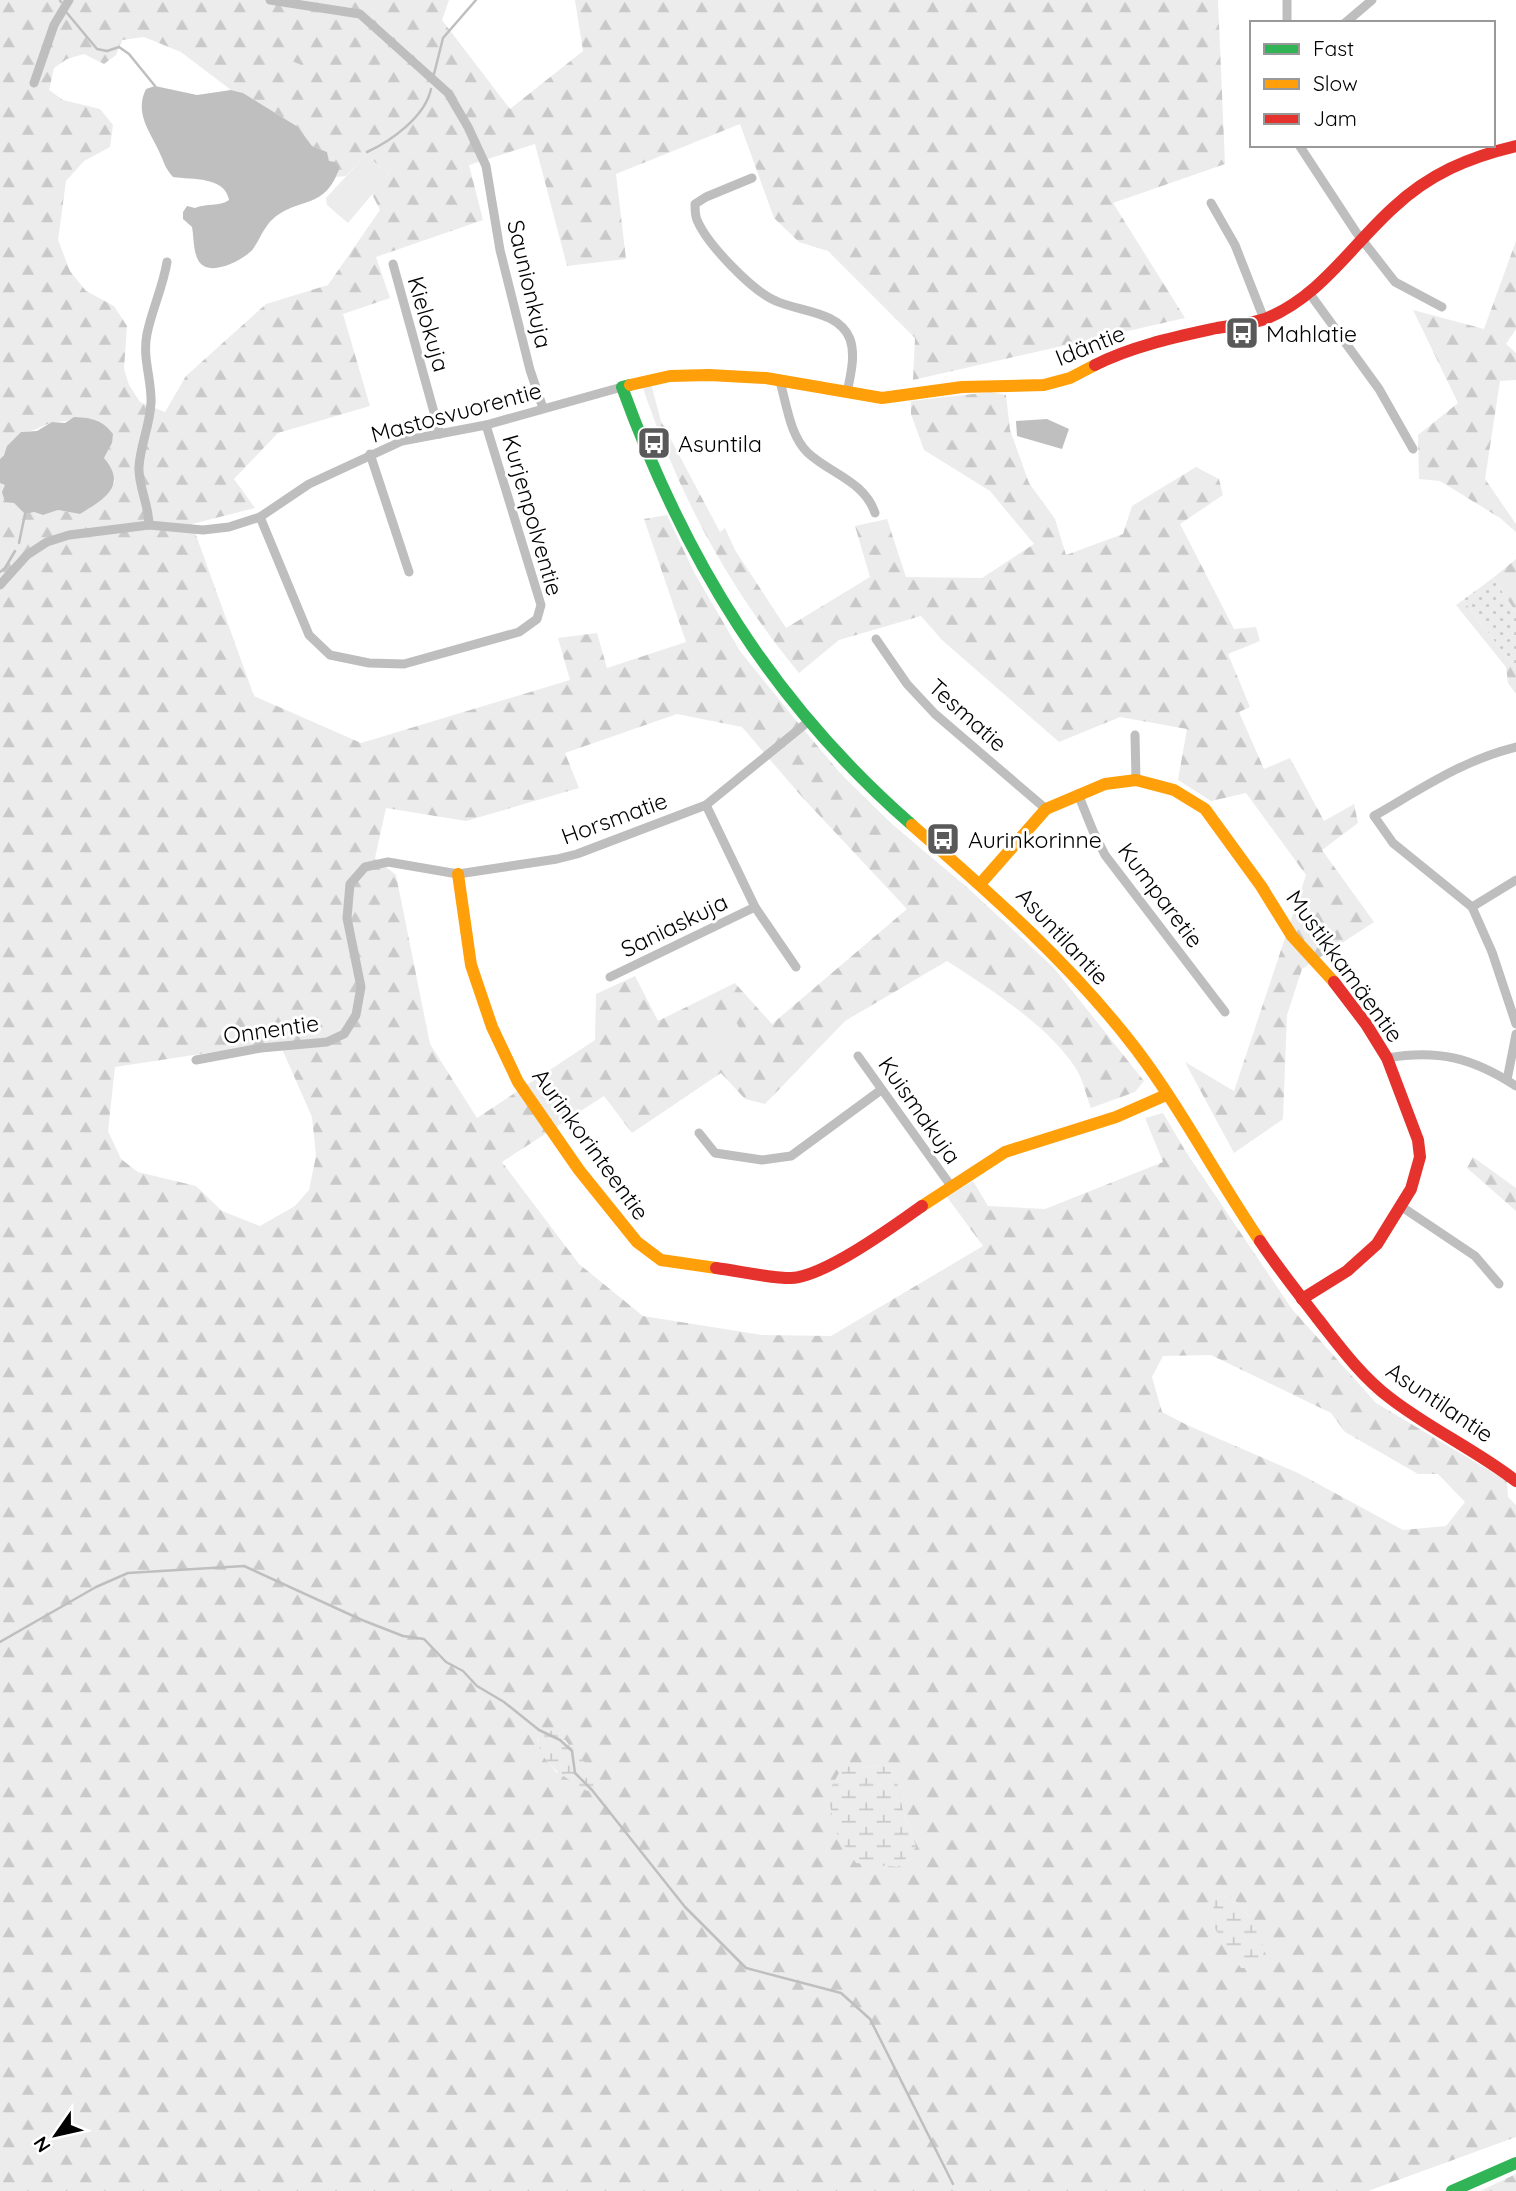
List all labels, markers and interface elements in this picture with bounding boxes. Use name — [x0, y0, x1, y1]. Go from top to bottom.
legend — [1250, 21, 1495, 147]
text: Fast — [1313, 35, 1354, 61]
text: Slow — [1313, 70, 1358, 96]
text: Jam — [1313, 105, 1357, 131]
street label: Saunionkuja — [501, 217, 559, 351]
street label: Kielokuja — [402, 273, 456, 375]
bus stop icon: Mahlatie — [1223, 314, 1261, 352]
street label: Idäntie — [1051, 318, 1129, 372]
place label: Mahlatie — [1266, 319, 1357, 348]
street label: Mastosvuorentie — [367, 375, 545, 449]
bus stop icon: Asuntila — [635, 424, 673, 462]
place label: Asuntila — [678, 429, 762, 458]
street label: Kurjenpolventie — [496, 431, 570, 599]
street label: Tesmatie — [923, 672, 1013, 758]
street label: Horsmatie — [557, 785, 671, 851]
bus stop icon: Aurinkorinne — [924, 820, 962, 858]
place label: Aurinkorinne — [968, 825, 1102, 854]
street label: Kumparetie — [1112, 837, 1210, 953]
street label: Asuntilantie — [1010, 881, 1116, 991]
street label: Mustikkamäentie — [1280, 884, 1410, 1048]
street label: Saniaskuja — [616, 887, 732, 963]
street label: Onnentie — [221, 1008, 321, 1050]
street label: Kuismakuja — [872, 1051, 968, 1169]
street label: Aurinkorinteentie — [526, 1063, 656, 1225]
street label: Asuntilantie — [1381, 1356, 1499, 1448]
north arrow — [21, 2100, 91, 2170]
text: N — [28, 2132, 56, 2157]

